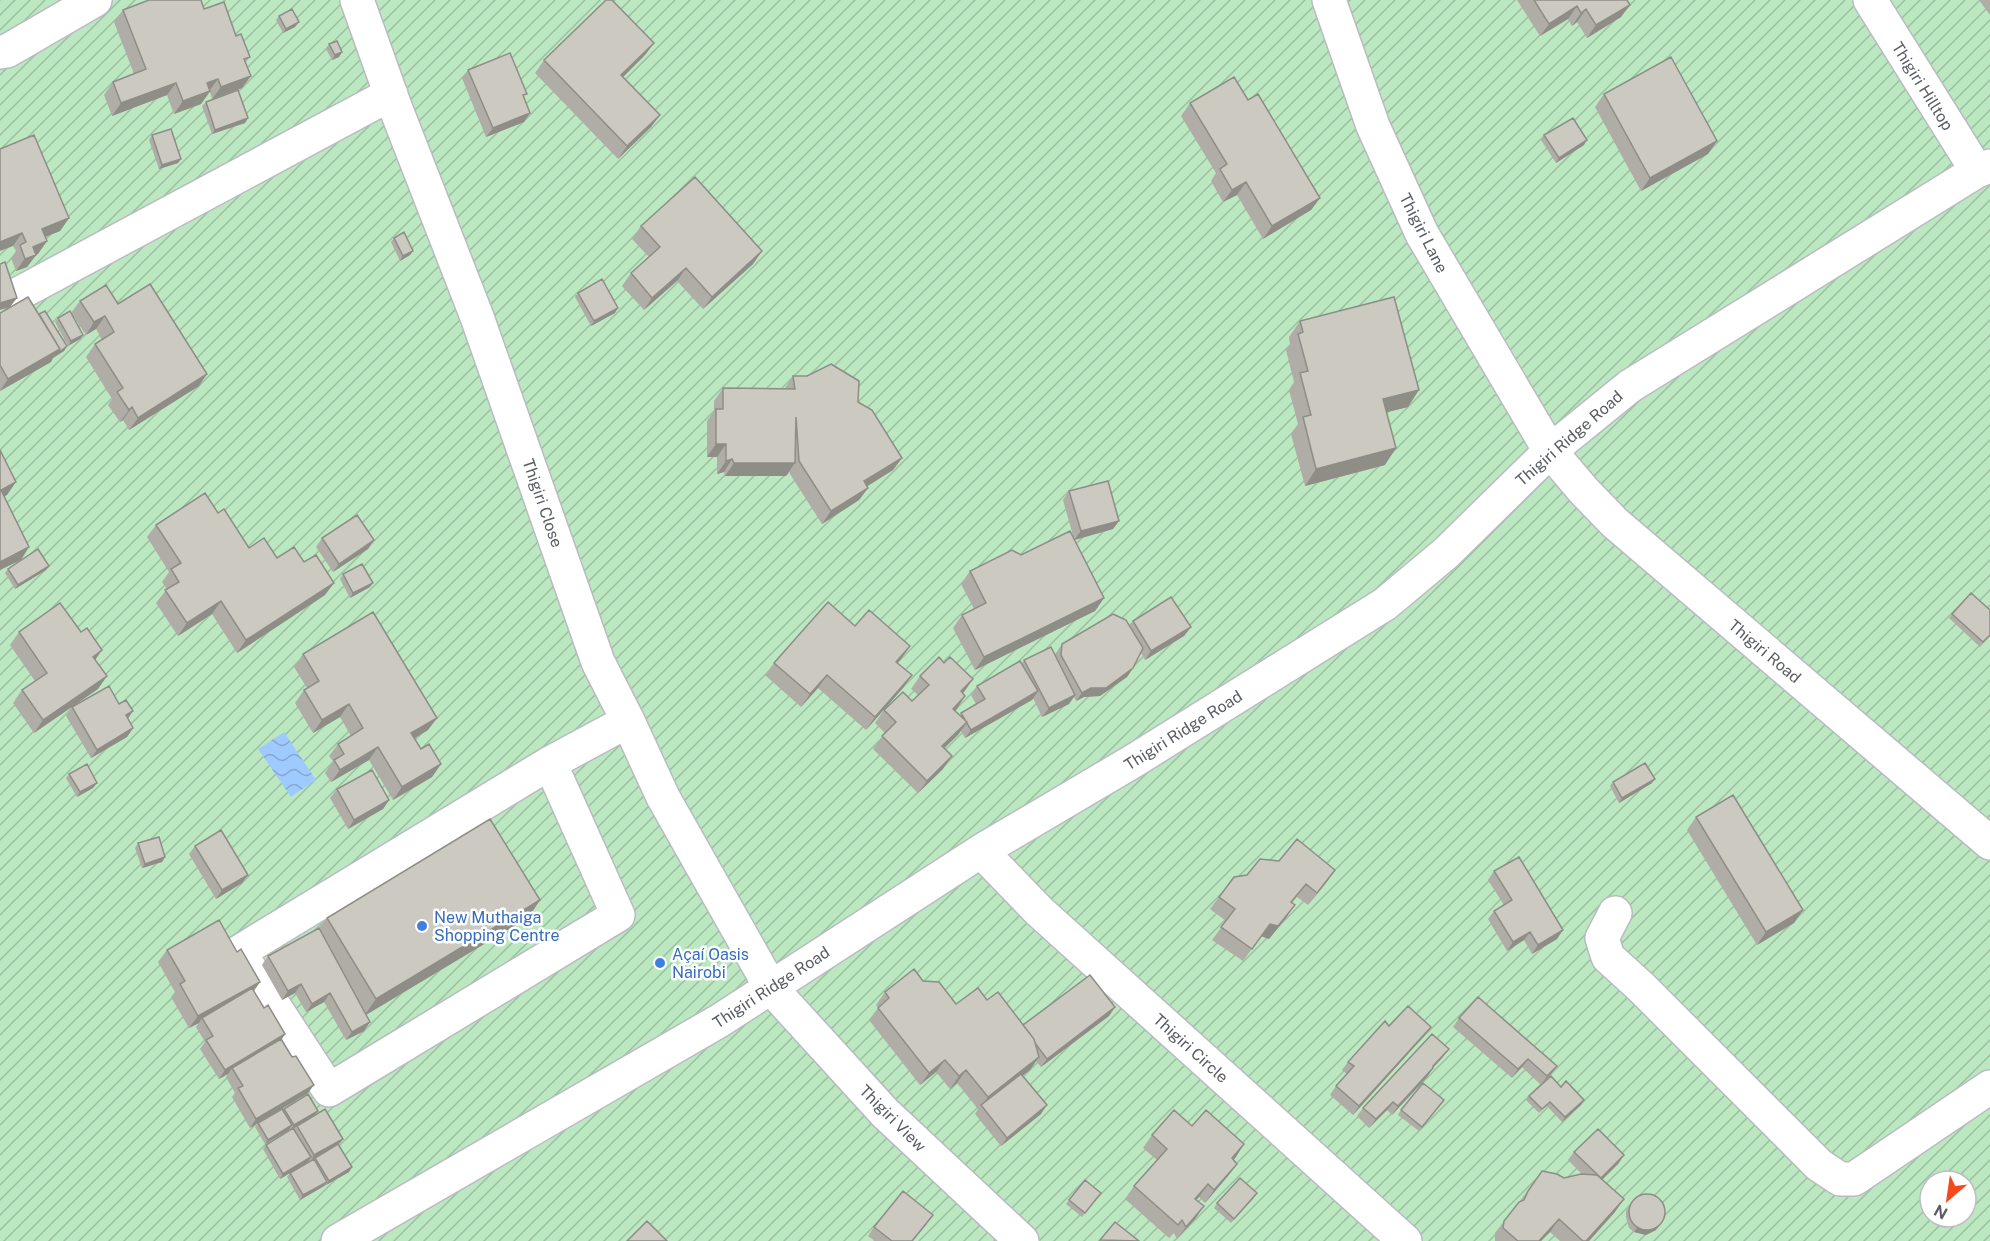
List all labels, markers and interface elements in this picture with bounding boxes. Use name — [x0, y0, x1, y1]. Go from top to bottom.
street label: Thigiri Hilltop — [1888, 39, 1957, 134]
street label: Thigiri Lane — [1395, 190, 1452, 276]
street label: Thigiri Ridge Road — [1512, 387, 1627, 490]
street label: Thigiri Close — [519, 456, 567, 550]
street label: Thigiri Road — [1725, 616, 1805, 687]
street label: Thigiri Ridge Road — [1121, 686, 1246, 774]
place label: New Muthaiga Shopping Centre — [434, 908, 560, 945]
marker: New Muthaiga Shopping Centre — [415, 919, 429, 933]
street label: Thigiri Ridge Road — [709, 943, 833, 1032]
place label: Açaí Oasis Nairobi — [672, 945, 749, 982]
marker: Açaí Oasis Nairobi — [653, 956, 667, 970]
street label: Thigiri Circle — [1149, 1010, 1232, 1087]
street label: Thigiri View — [855, 1081, 930, 1156]
north arrow — [1918, 1169, 1978, 1229]
text: N — [1931, 1200, 1951, 1223]

